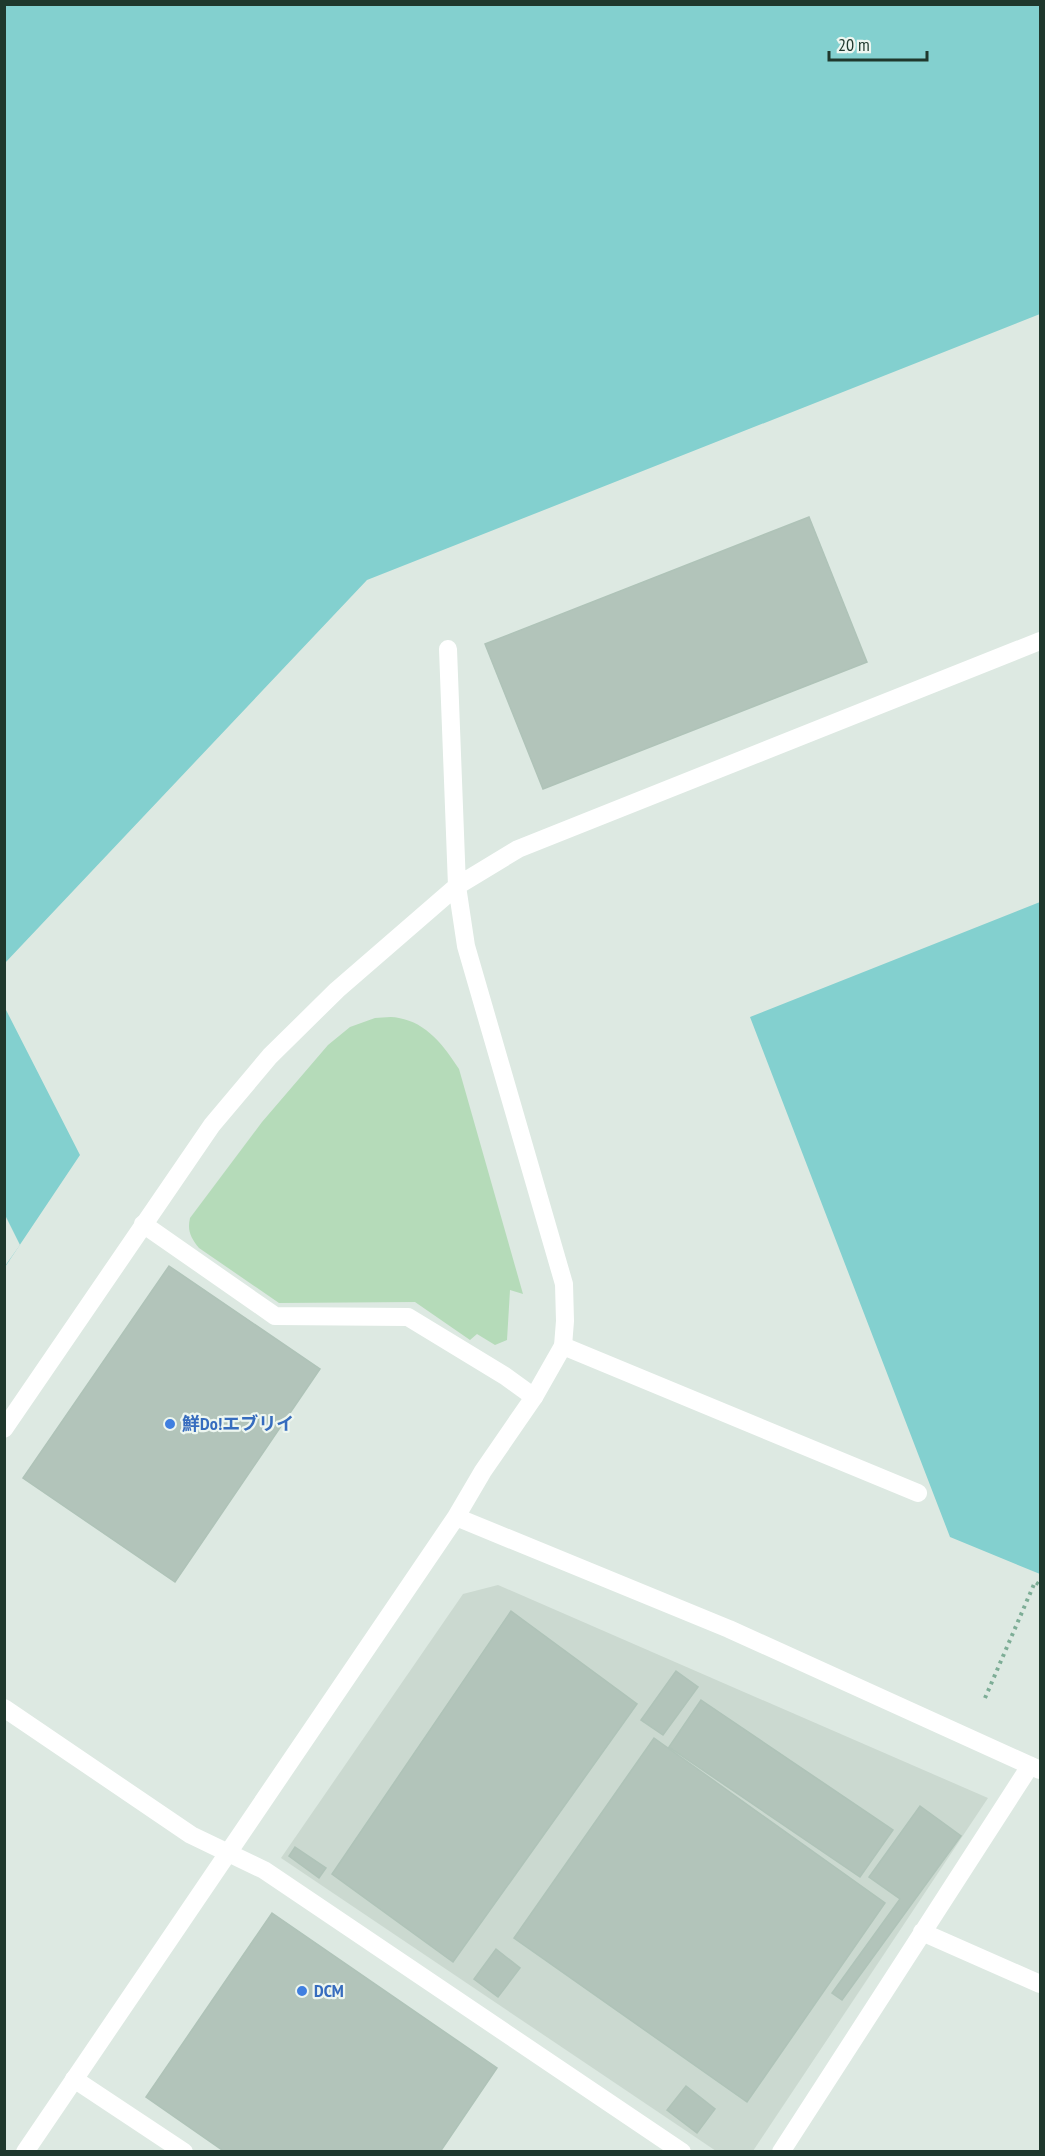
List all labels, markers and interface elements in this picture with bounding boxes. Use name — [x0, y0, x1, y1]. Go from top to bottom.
scale bar — [829, 24, 926, 62]
text: 20 m — [838, 33, 870, 56]
place label: 鮮Do!エブリイ — [182, 1412, 294, 1435]
marker: 鮮Do!エブリイ — [163, 1417, 177, 1431]
place label: DCM — [314, 1979, 344, 2002]
marker: DCM — [295, 1984, 309, 1998]

